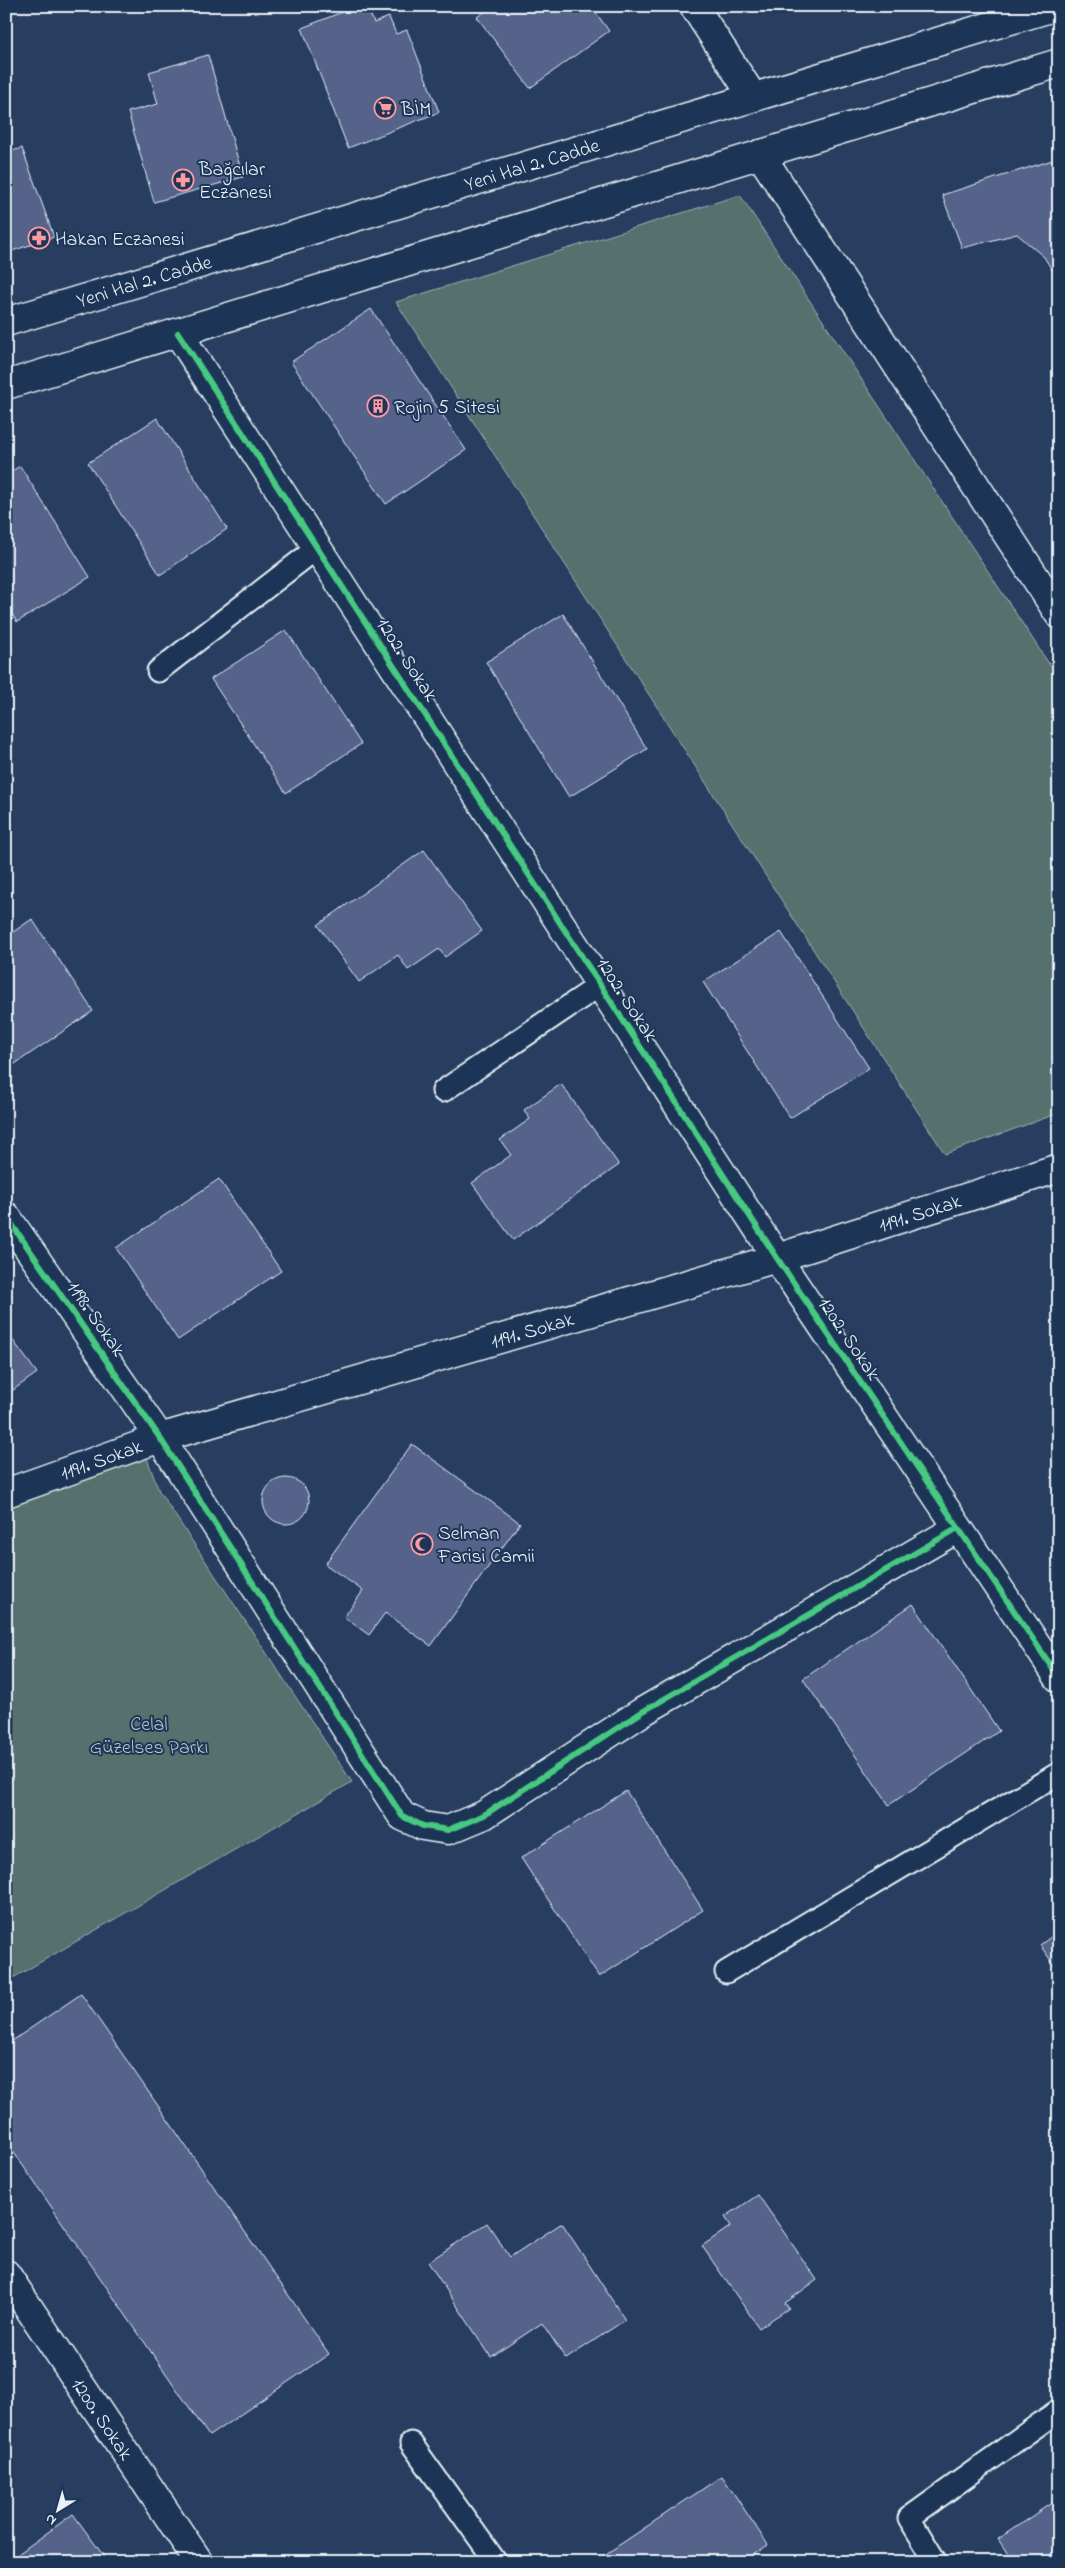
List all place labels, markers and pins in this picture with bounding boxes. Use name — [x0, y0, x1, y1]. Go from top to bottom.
supermarket icon: BİM — [373, 96, 397, 120]
place label: BİM — [400, 96, 431, 125]
place label: Bağcılar Eczanesi — [198, 156, 272, 208]
pharmacy icon: Bağcılar Eczanesi — [171, 168, 195, 192]
pharmacy icon: Hakan Eczanesi — [27, 226, 51, 250]
place label: Hakan Eczanesi — [55, 226, 185, 255]
building icon: Rojin 5 Sitesi — [366, 394, 390, 418]
place label: Rojin 5 Sitesi — [394, 394, 500, 423]
place label: Selman Farisi Camii — [437, 1520, 535, 1572]
mosque icon: Selman Farisi Camii — [410, 1532, 434, 1556]

